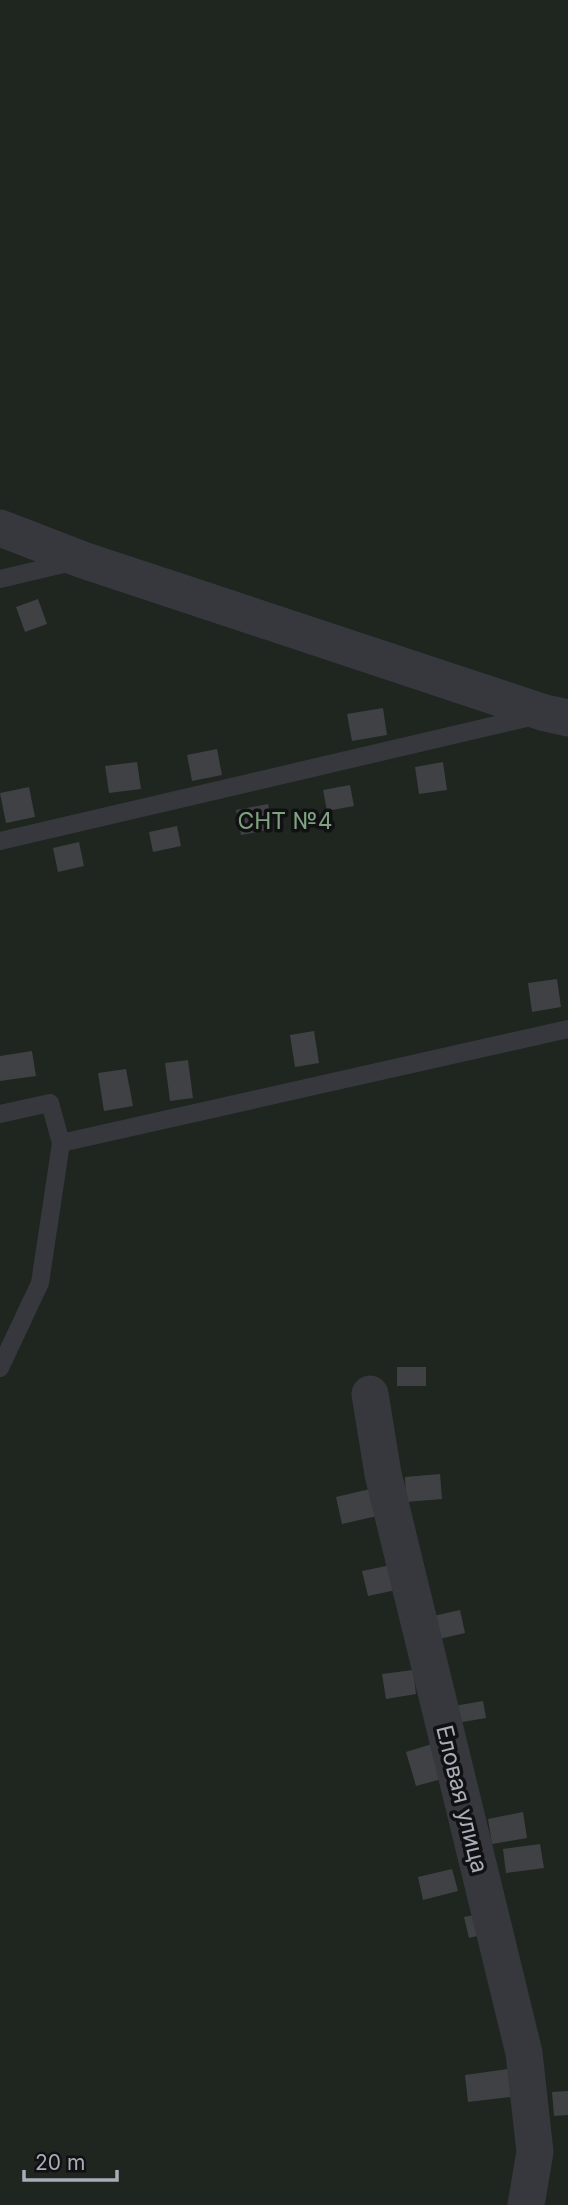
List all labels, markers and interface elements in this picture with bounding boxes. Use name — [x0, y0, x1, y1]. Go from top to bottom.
park label: СНТ №4 — [237, 807, 333, 835]
street label: Еловая улица — [430, 1722, 494, 1876]
scale bar — [24, 2138, 117, 2182]
text: 20 m — [35, 2150, 85, 2175]

